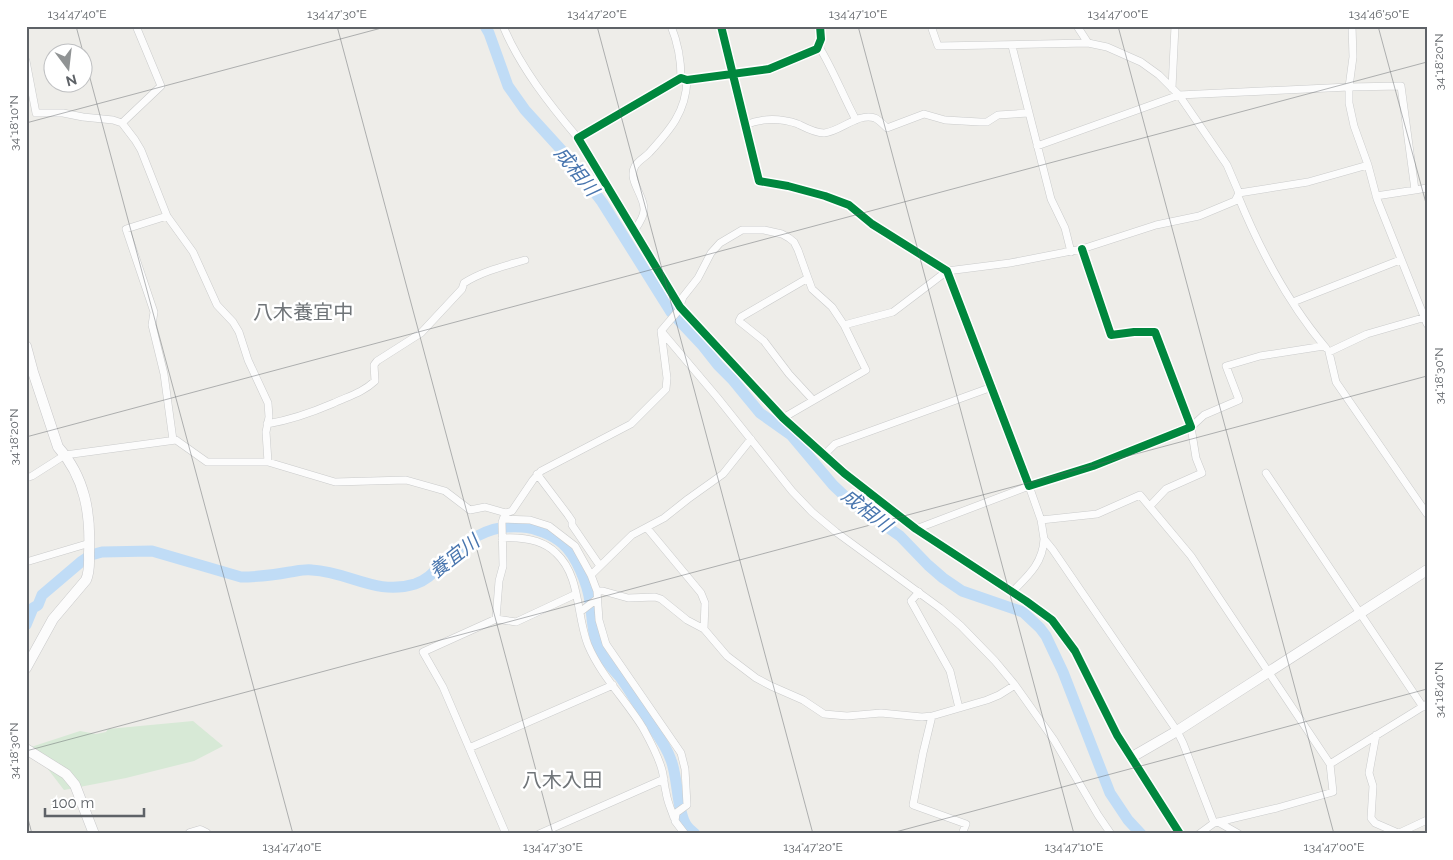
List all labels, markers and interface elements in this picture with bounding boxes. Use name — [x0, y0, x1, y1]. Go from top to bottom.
text: 134°47'40"E — [47, 7, 107, 21]
text: 134°47'30"E — [307, 7, 367, 21]
text: 134°47'20"E — [567, 7, 627, 21]
text: 134°47'10"E — [829, 7, 887, 21]
text: 134°47'00"E — [1088, 7, 1148, 21]
text: 134°46'50"E — [1349, 7, 1409, 21]
text: 34°18'20"N — [1432, 34, 1446, 90]
north arrow — [42, 42, 92, 92]
text: N — [64, 71, 79, 90]
text: 34°18'10"N — [7, 95, 21, 151]
water label: 成相川 — [551, 142, 605, 202]
district label: 八木養宜中 — [253, 300, 353, 324]
text: 34°18'30"N — [1432, 348, 1446, 404]
text: 34°18'20"N — [7, 409, 21, 465]
water label: 成相川 — [838, 484, 898, 537]
water label: 養宜川 — [425, 529, 485, 582]
text: 34°18'40"N — [1432, 662, 1446, 718]
text: 34°18'30"N — [7, 723, 21, 779]
district label: 八木入田 — [522, 768, 602, 792]
scale bar — [45, 785, 144, 817]
text: 100 m — [52, 794, 94, 812]
text: 134°47'40"E — [262, 840, 322, 854]
text: 134°47'30"E — [523, 840, 583, 854]
text: 134°47'20"E — [783, 840, 843, 854]
text: 134°47'10"E — [1045, 840, 1103, 854]
text: 134°47'00"E — [1304, 840, 1364, 854]

